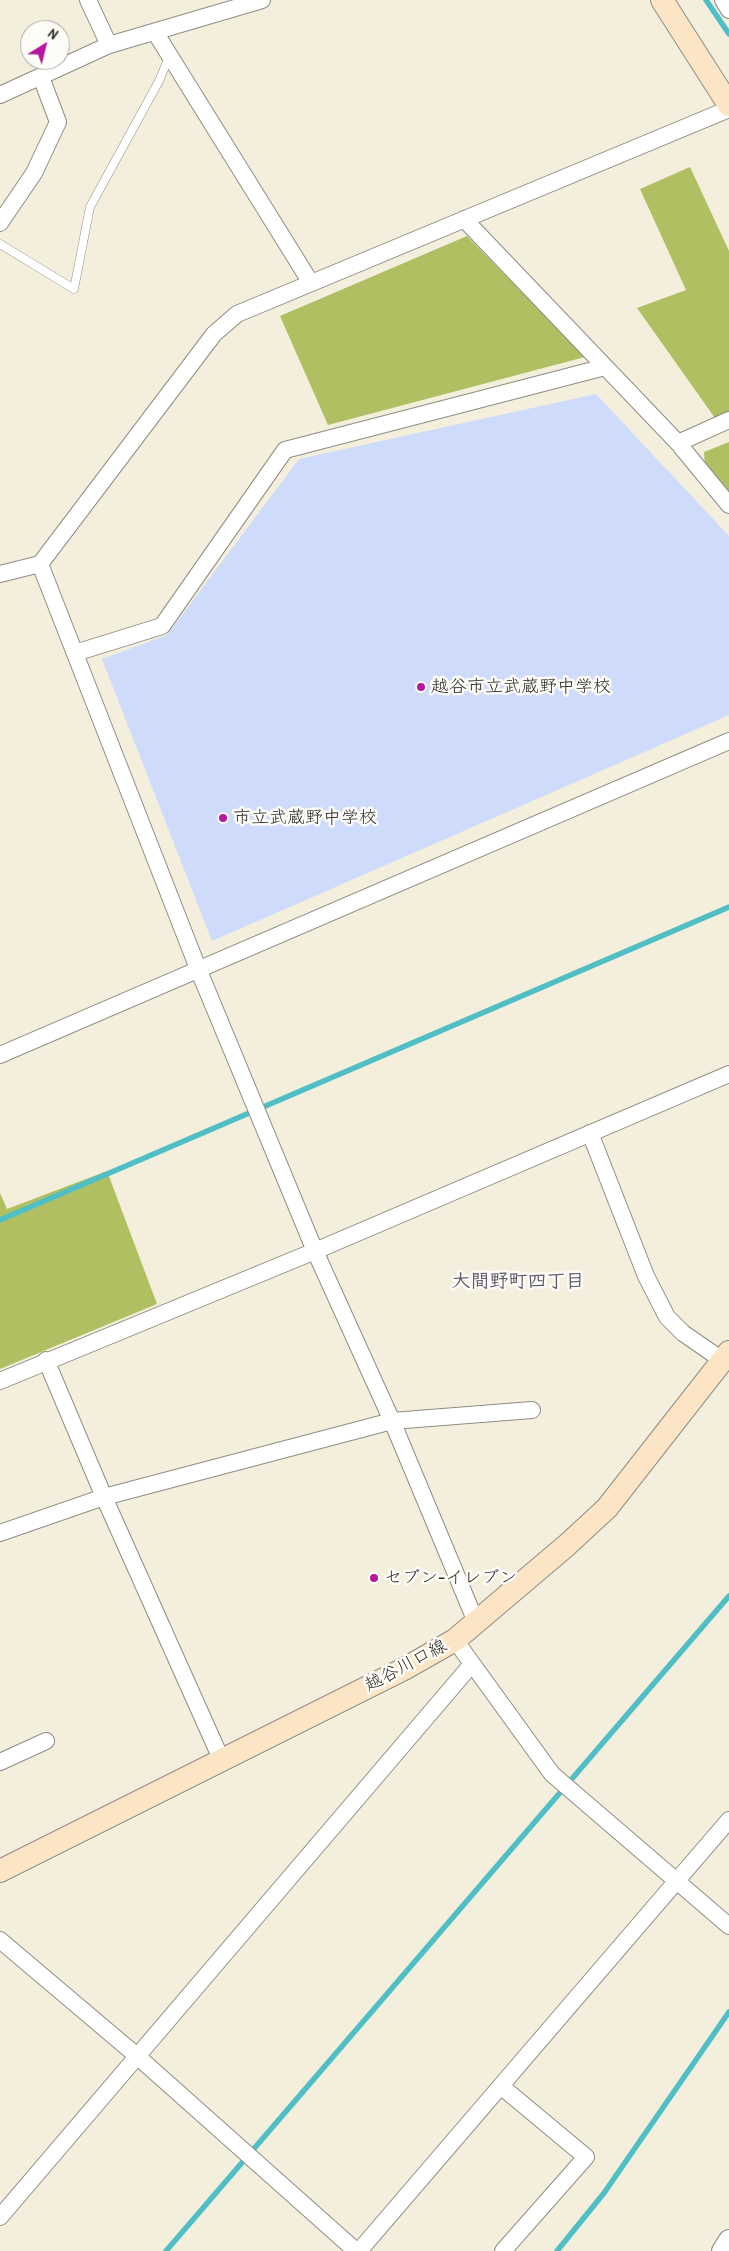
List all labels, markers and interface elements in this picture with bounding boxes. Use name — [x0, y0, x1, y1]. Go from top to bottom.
north arrow — [20, 20, 70, 70]
text: N — [45, 23, 62, 43]
place label: 越谷市立武蔵野中学校 — [431, 676, 611, 698]
marker: 越谷市立武蔵野中学校 — [415, 681, 427, 693]
place label: 市立武蔵野中学校 — [233, 807, 377, 829]
marker: 市立武蔵野中学校 — [217, 812, 229, 824]
district label: 大間野町四丁目 — [452, 1271, 584, 1293]
place label: セブン-イレブン — [384, 1567, 517, 1589]
marker: セブン-イレブン — [368, 1572, 380, 1584]
street label: 越谷川口線 — [361, 1635, 451, 1697]

